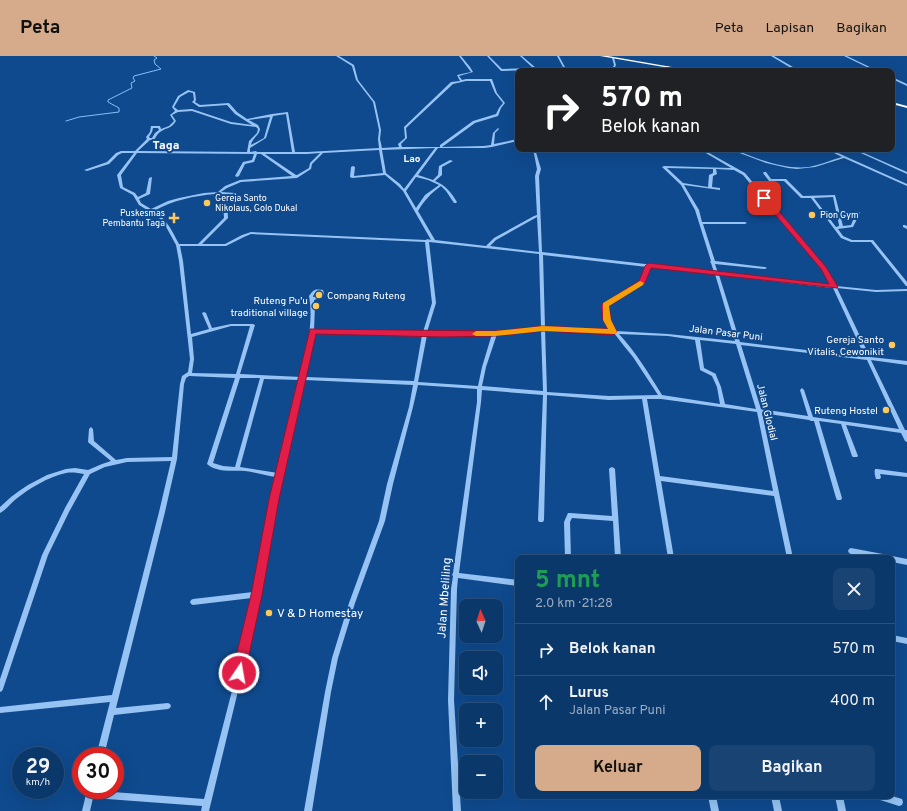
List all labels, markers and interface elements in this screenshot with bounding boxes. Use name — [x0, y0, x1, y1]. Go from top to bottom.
text: Peta — [20, 16, 60, 40]
text: Peta — [715, 20, 743, 37]
text: Lapisan — [765, 20, 814, 37]
text: Bagikan — [836, 20, 887, 37]
text: 570 m — [601, 81, 683, 117]
icon: right — [535, 84, 587, 136]
text: Belok kanan — [601, 116, 700, 139]
district label: Taga — [153, 138, 179, 154]
district label: Lao — [404, 153, 421, 166]
pin — [747, 181, 781, 215]
icon: arrive — [753, 187, 775, 209]
place label: Gereja Santo Nikolaus, Golo Dukal — [215, 193, 297, 214]
marker: Gereja Santo Nikolaus, Golo Dukal — [202, 198, 212, 208]
place label: Puskesmas Pembantu Taga — [102, 208, 165, 229]
marker: Pion Gym — [807, 210, 817, 220]
place label: Pion Gym — [820, 210, 859, 221]
marker: Puskesmas Pembantu Taga — [168, 212, 180, 224]
marker: Compang Ruteng — [314, 290, 324, 300]
place label: Compang Ruteng — [327, 290, 405, 303]
place label: Ruteng Pu'u traditional village — [231, 295, 308, 320]
marker: Ruteng Pu'u traditional village — [311, 301, 321, 311]
street label: Jalan Pasar Puni — [688, 323, 763, 344]
place label: Gereja Santo Vitalis, Cewonikit — [807, 334, 884, 359]
marker: Gereja Santo Vitalis, Cewonikit — [887, 340, 897, 350]
street label: Jalan Glodial — [753, 383, 780, 442]
place label: Ruteng Hostel — [814, 405, 878, 418]
marker: Ruteng Hostel — [881, 405, 891, 415]
street label: Jalan Mbeliling — [434, 557, 456, 639]
text: 5 mnt — [535, 566, 600, 596]
button: close — [833, 568, 875, 610]
text: 2.0 km · 21:28 — [535, 596, 613, 612]
north arrow — [459, 599, 503, 643]
map controls — [459, 599, 503, 799]
place label: V & D Homestay — [277, 606, 363, 622]
marker: V & D Homestay — [264, 608, 274, 618]
icon: right — [535, 639, 557, 661]
text: Belok kanan — [569, 640, 656, 659]
text: 570 m — [833, 640, 875, 659]
button: sound — [459, 651, 503, 695]
position arrow — [218, 652, 260, 694]
text: Lurus — [569, 684, 609, 703]
icon: ahead — [535, 691, 557, 713]
text: 400 m — [830, 692, 875, 711]
button: + — [459, 703, 503, 747]
text: Jalan Pasar Puni — [569, 703, 666, 719]
button: Keluar — [535, 745, 701, 791]
button: Bagikan — [709, 745, 875, 791]
speed limit sign: 30 — [72, 747, 124, 799]
text: 29 — [26, 755, 50, 781]
button: − — [459, 755, 503, 799]
text: km/h — [26, 776, 50, 789]

